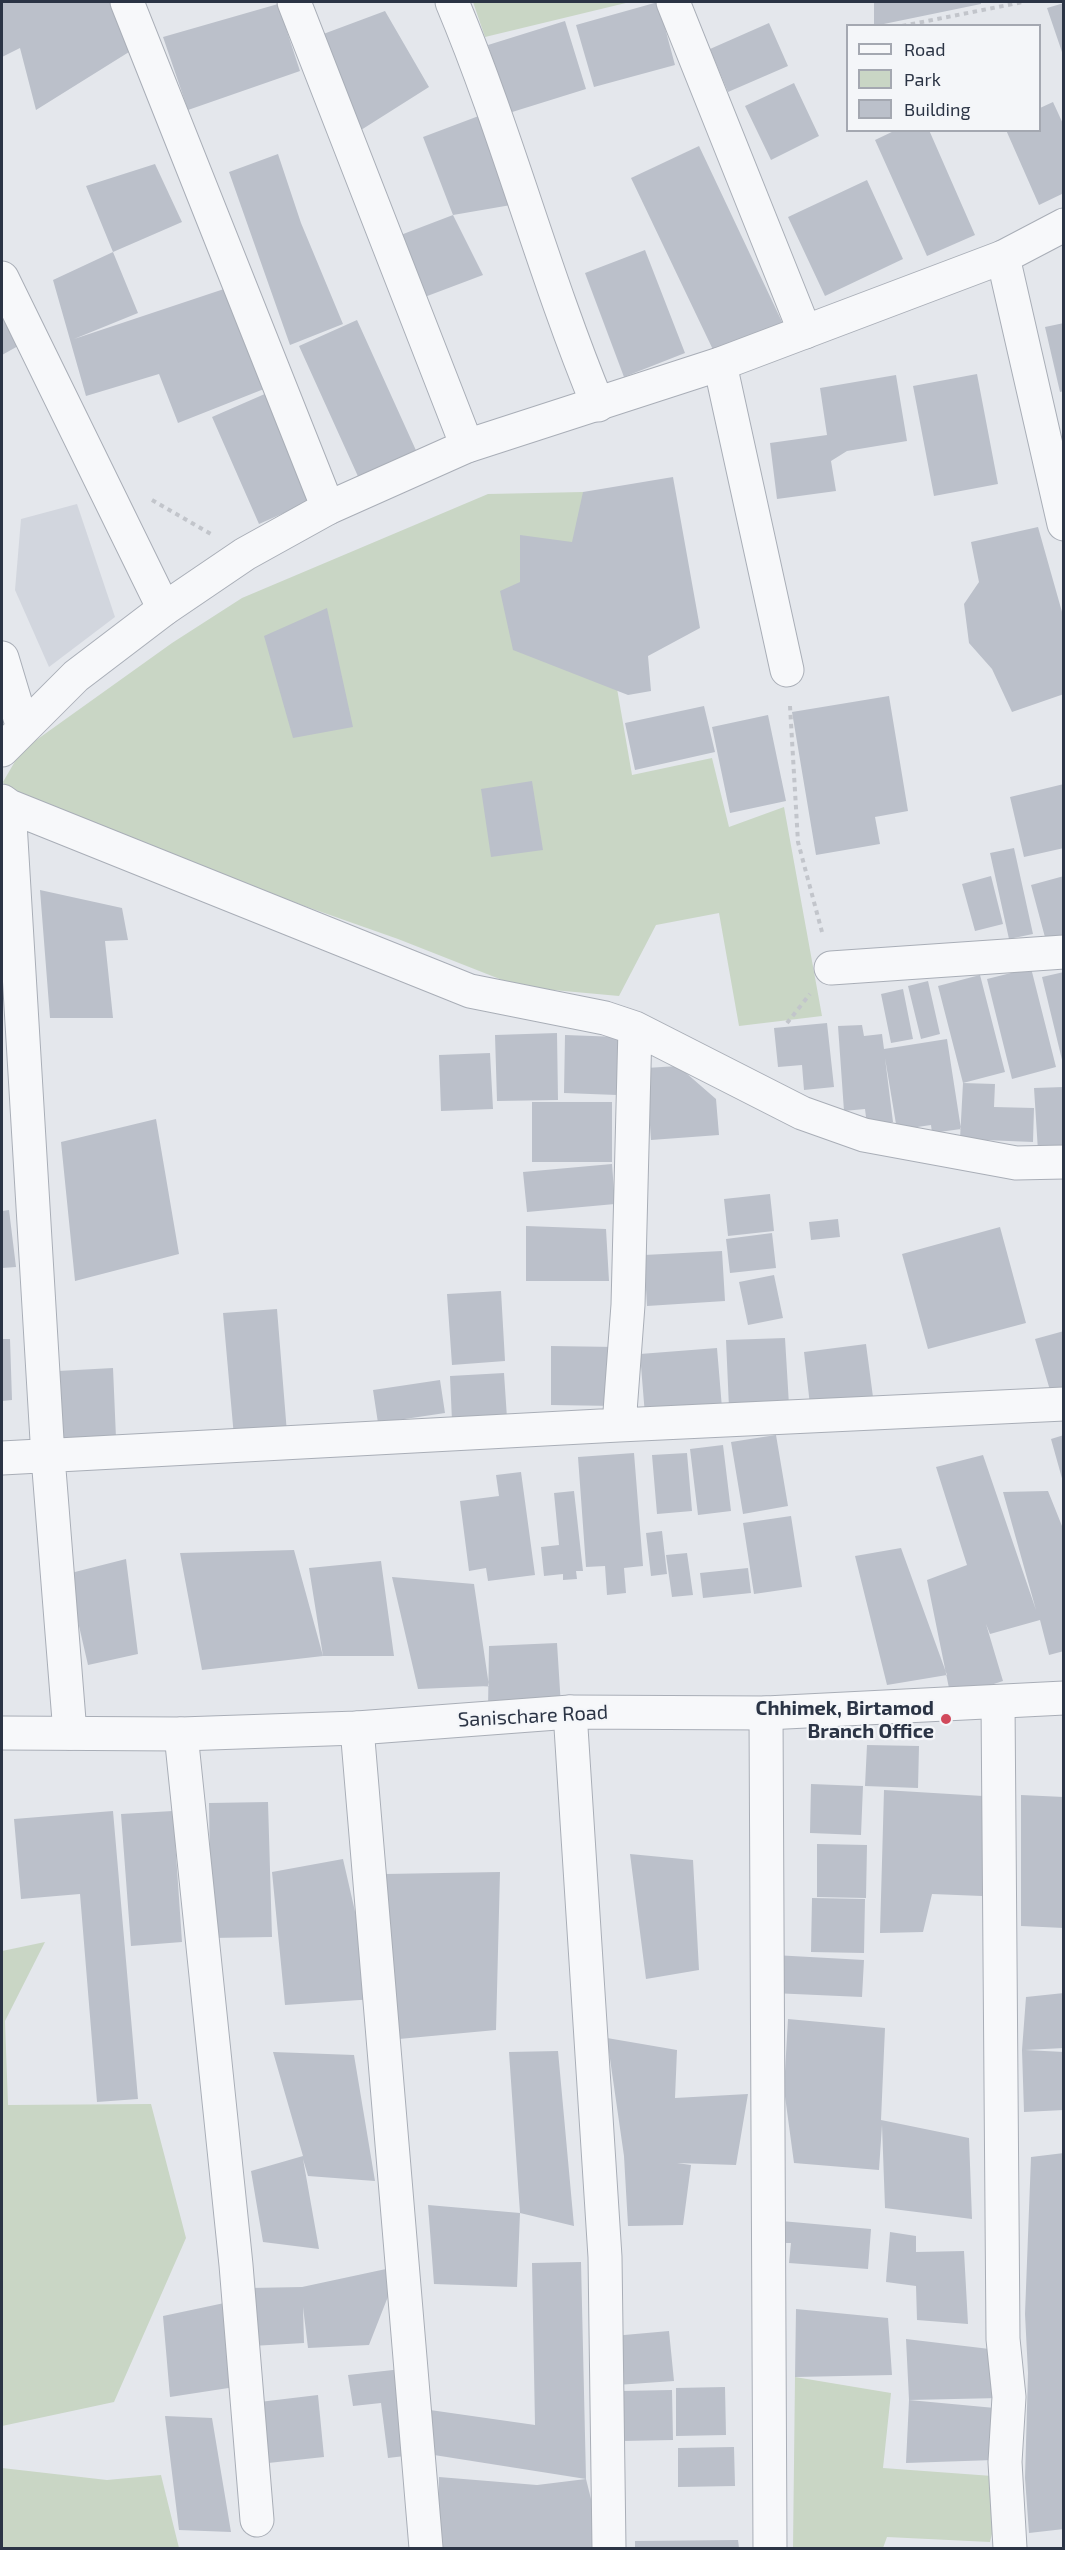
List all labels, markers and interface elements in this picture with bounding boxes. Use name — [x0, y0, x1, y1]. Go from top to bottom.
legend — [846, 24, 1041, 132]
text: Road — [904, 38, 945, 60]
text: Park — [904, 68, 941, 90]
text: Building — [904, 98, 971, 120]
place label: Chhimek, Birtamod Branch Office — [756, 1696, 934, 1743]
street label: Sanischare Road — [457, 1700, 609, 1732]
marker: Chhimek, Birtamod Branch Office — [939, 1712, 953, 1726]

